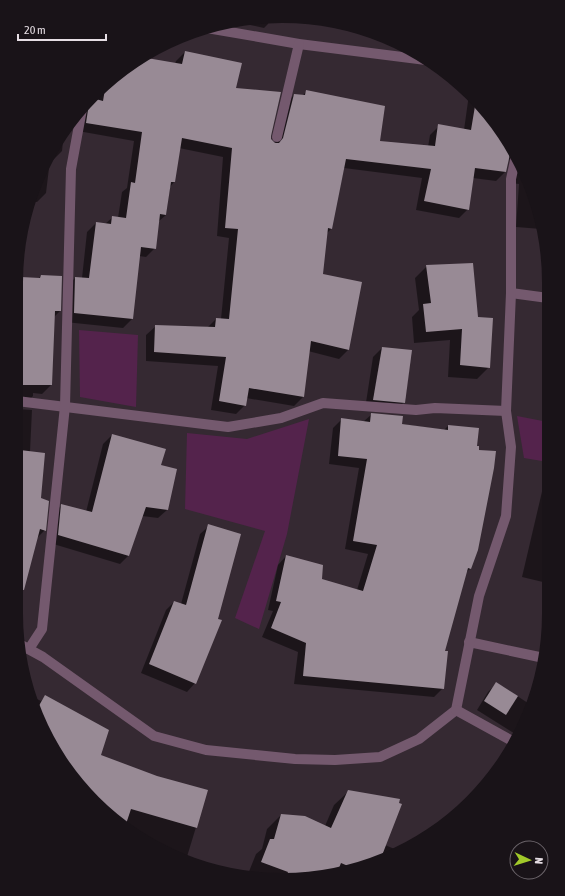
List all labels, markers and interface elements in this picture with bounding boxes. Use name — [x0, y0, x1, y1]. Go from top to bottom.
scale bar — [18, 16, 106, 42]
text: 20 m — [24, 23, 46, 37]
north arrow — [509, 840, 549, 880]
text: N — [533, 857, 545, 864]

